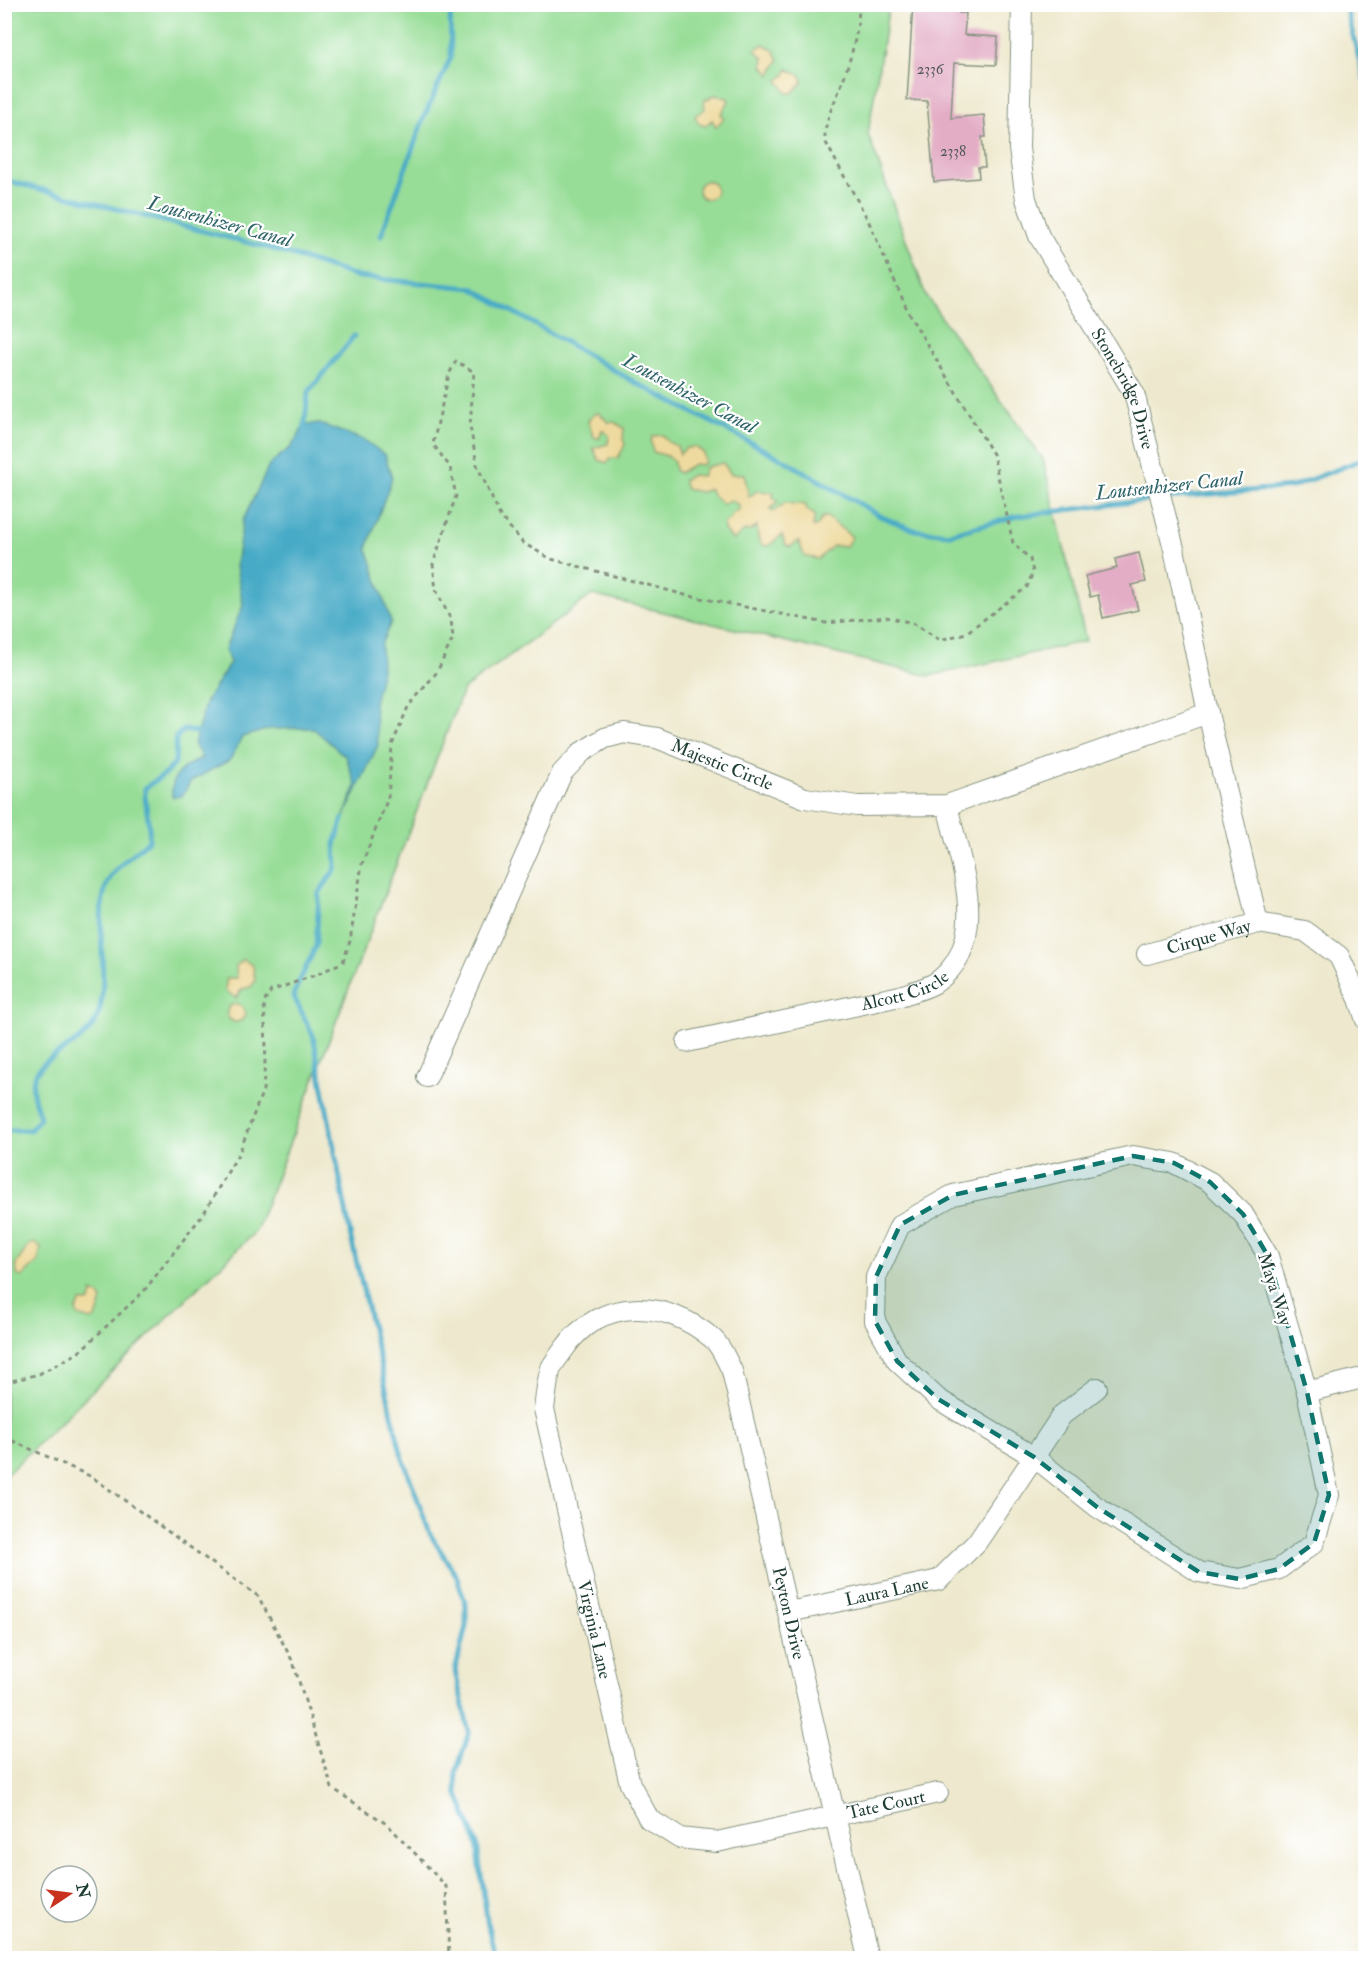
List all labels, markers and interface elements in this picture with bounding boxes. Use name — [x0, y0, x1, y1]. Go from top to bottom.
house number: 2336 — [917, 60, 945, 79]
house number: 2338 — [940, 142, 966, 161]
water label: Loutsenhizer Canal — [144, 190, 297, 253]
street label: Stonebridge Drive — [1085, 324, 1159, 452]
water label: Loutsenhizer Canal — [618, 347, 763, 440]
water label: Loutsenhizer Canal — [1093, 465, 1246, 506]
street label: Majestic Circle — [668, 734, 777, 796]
street label: Cirque Way — [1164, 914, 1255, 960]
street label: Alcott Circle — [858, 965, 955, 1016]
street label: Maya Way — [1252, 1250, 1297, 1330]
street label: Peyton Drive — [767, 1565, 810, 1662]
street label: Laura Lane — [843, 1571, 931, 1612]
street label: Virginia Lane — [572, 1578, 617, 1682]
street label: Tate Court — [845, 1785, 928, 1825]
north arrow — [39, 1864, 99, 1924]
text: N — [71, 1881, 94, 1901]

